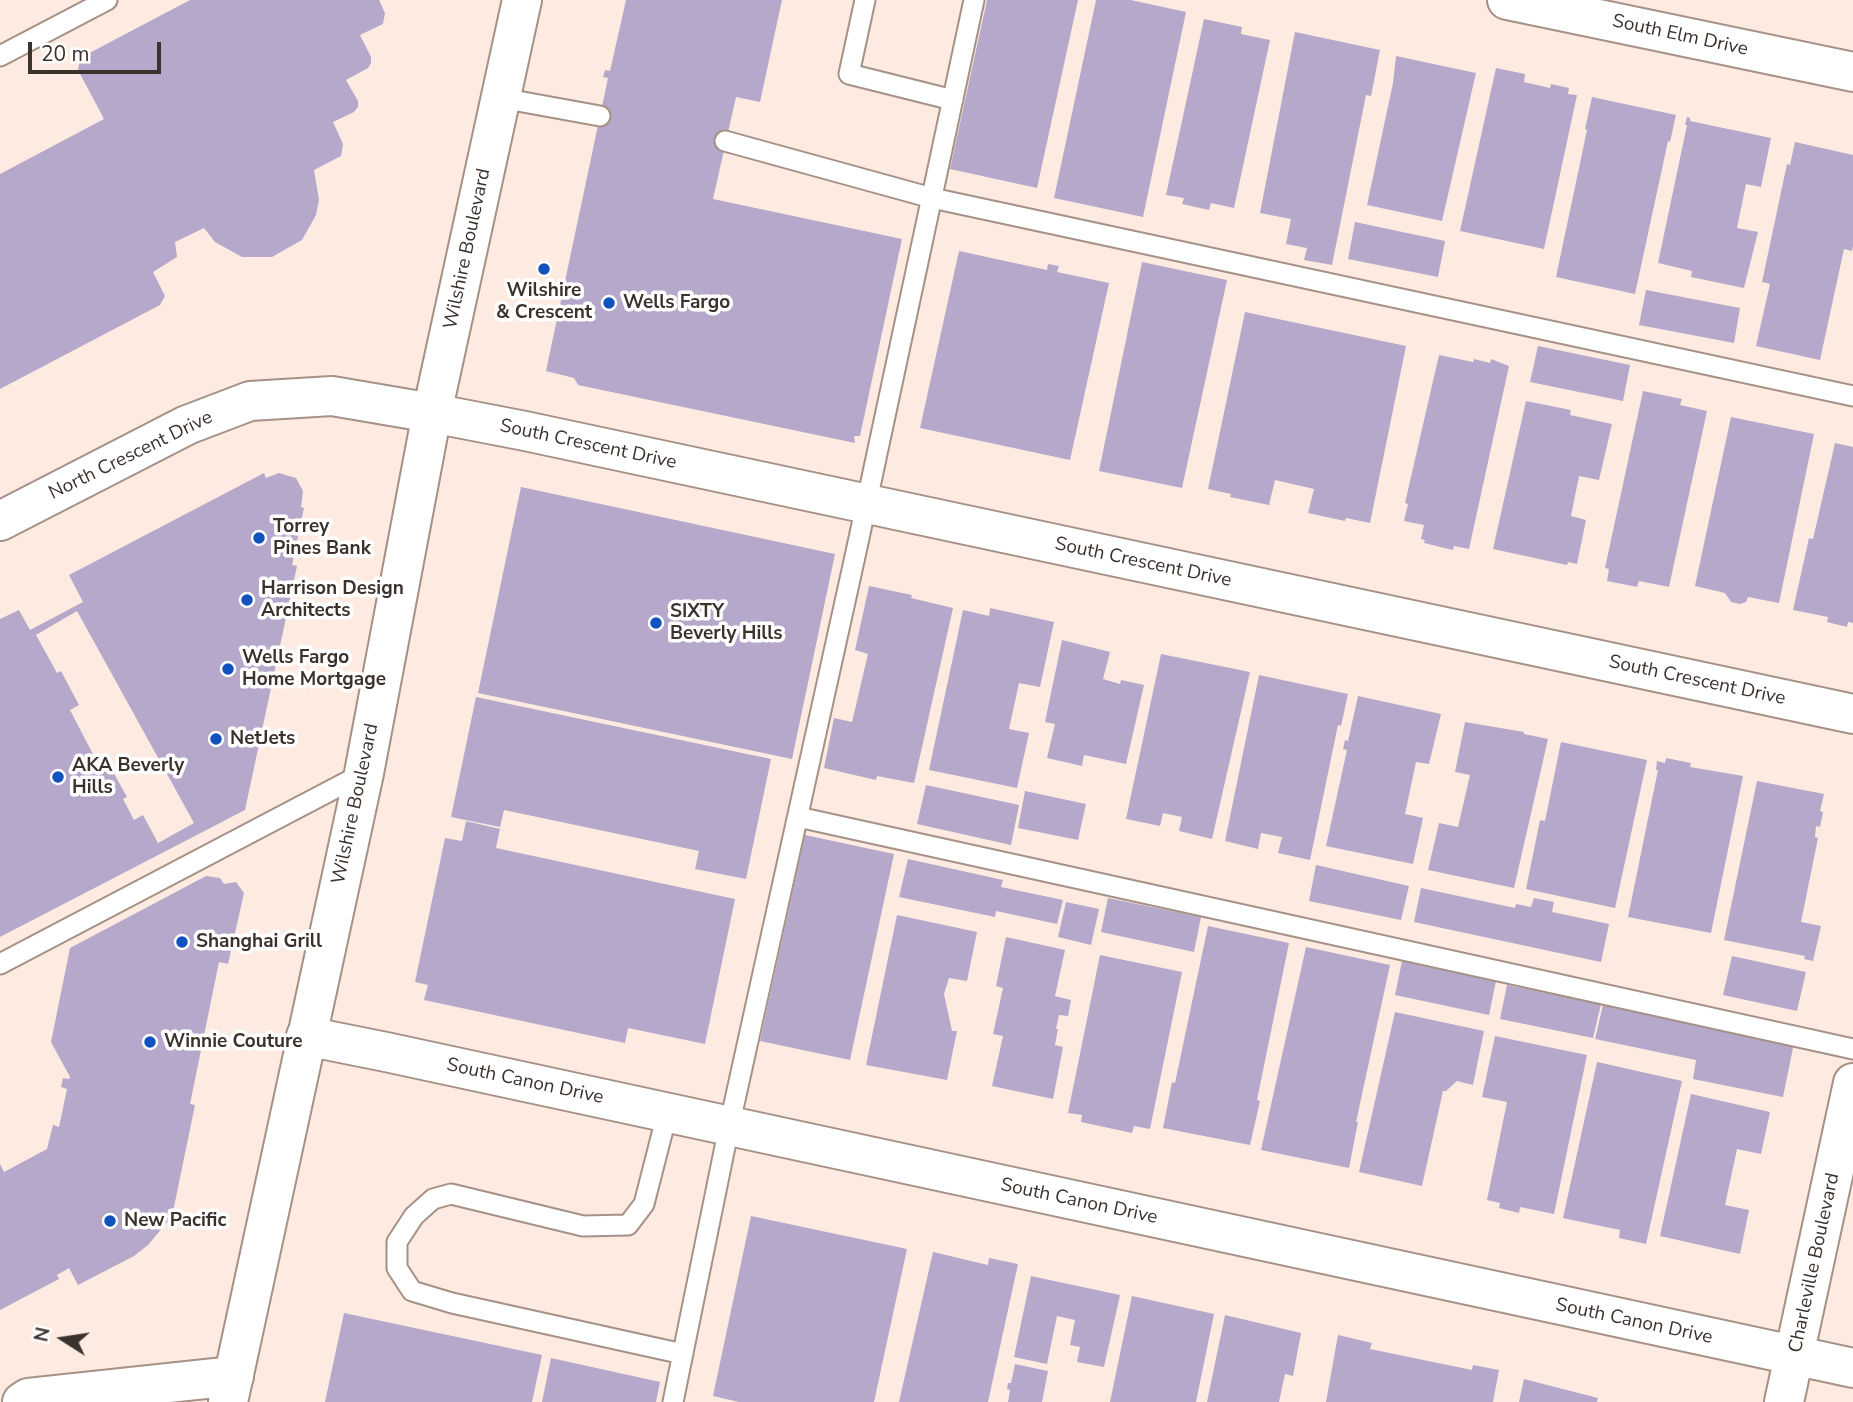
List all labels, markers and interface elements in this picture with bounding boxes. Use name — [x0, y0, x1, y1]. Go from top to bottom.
street label: South Elm Drive — [1610, 10, 1750, 62]
scale bar — [32, 28, 164, 72]
text: 20 m — [41, 40, 90, 68]
street label: Wilshire Boulevard — [440, 166, 496, 332]
marker: Wilshire & Crescent — [536, 261, 552, 277]
place label: Wilshire & Crescent — [496, 280, 592, 324]
place label: Wells Fargo — [623, 292, 730, 314]
marker: Wells Fargo — [601, 295, 617, 311]
street label: North Crescent Drive — [46, 407, 216, 505]
street label: South Crescent Drive — [498, 415, 678, 475]
place label: Torrey Pines Bank — [273, 516, 371, 560]
marker: Torrey Pines Bank — [251, 530, 267, 546]
street label: South Crescent Drive — [1053, 533, 1233, 593]
place label: Harrison Design Architects — [261, 578, 404, 622]
marker: Harrison Design Architects — [239, 592, 255, 608]
place label: SIXTY Beverly Hills — [670, 601, 783, 645]
marker: SIXTY Beverly Hills — [648, 615, 664, 631]
place label: Wells Fargo Home Mortgage — [242, 647, 386, 691]
street label: South Crescent Drive — [1607, 651, 1787, 711]
marker: Wells Fargo Home Mortgage — [220, 661, 236, 677]
street label: Wilshire Boulevard — [328, 721, 384, 887]
place label: NetJets — [230, 728, 295, 750]
marker: NetJets — [208, 731, 224, 747]
place label: AKA Beverly Hills — [72, 755, 184, 799]
marker: AKA Beverly Hills — [50, 769, 66, 785]
place label: Shanghai Grill — [196, 931, 322, 953]
marker: Shanghai Grill — [174, 934, 190, 950]
place label: Winnie Couture — [164, 1031, 303, 1053]
marker: Winnie Couture — [142, 1034, 158, 1050]
street label: South Canon Drive — [444, 1054, 606, 1110]
street label: Charleville Boulevard — [1785, 1171, 1845, 1355]
street label: South Canon Drive — [998, 1174, 1160, 1230]
place label: New Pacific — [124, 1210, 226, 1232]
marker: New Pacific — [102, 1213, 118, 1229]
street label: South Canon Drive — [1553, 1294, 1715, 1350]
north arrow — [28, 1304, 98, 1374]
text: N — [28, 1325, 57, 1344]

